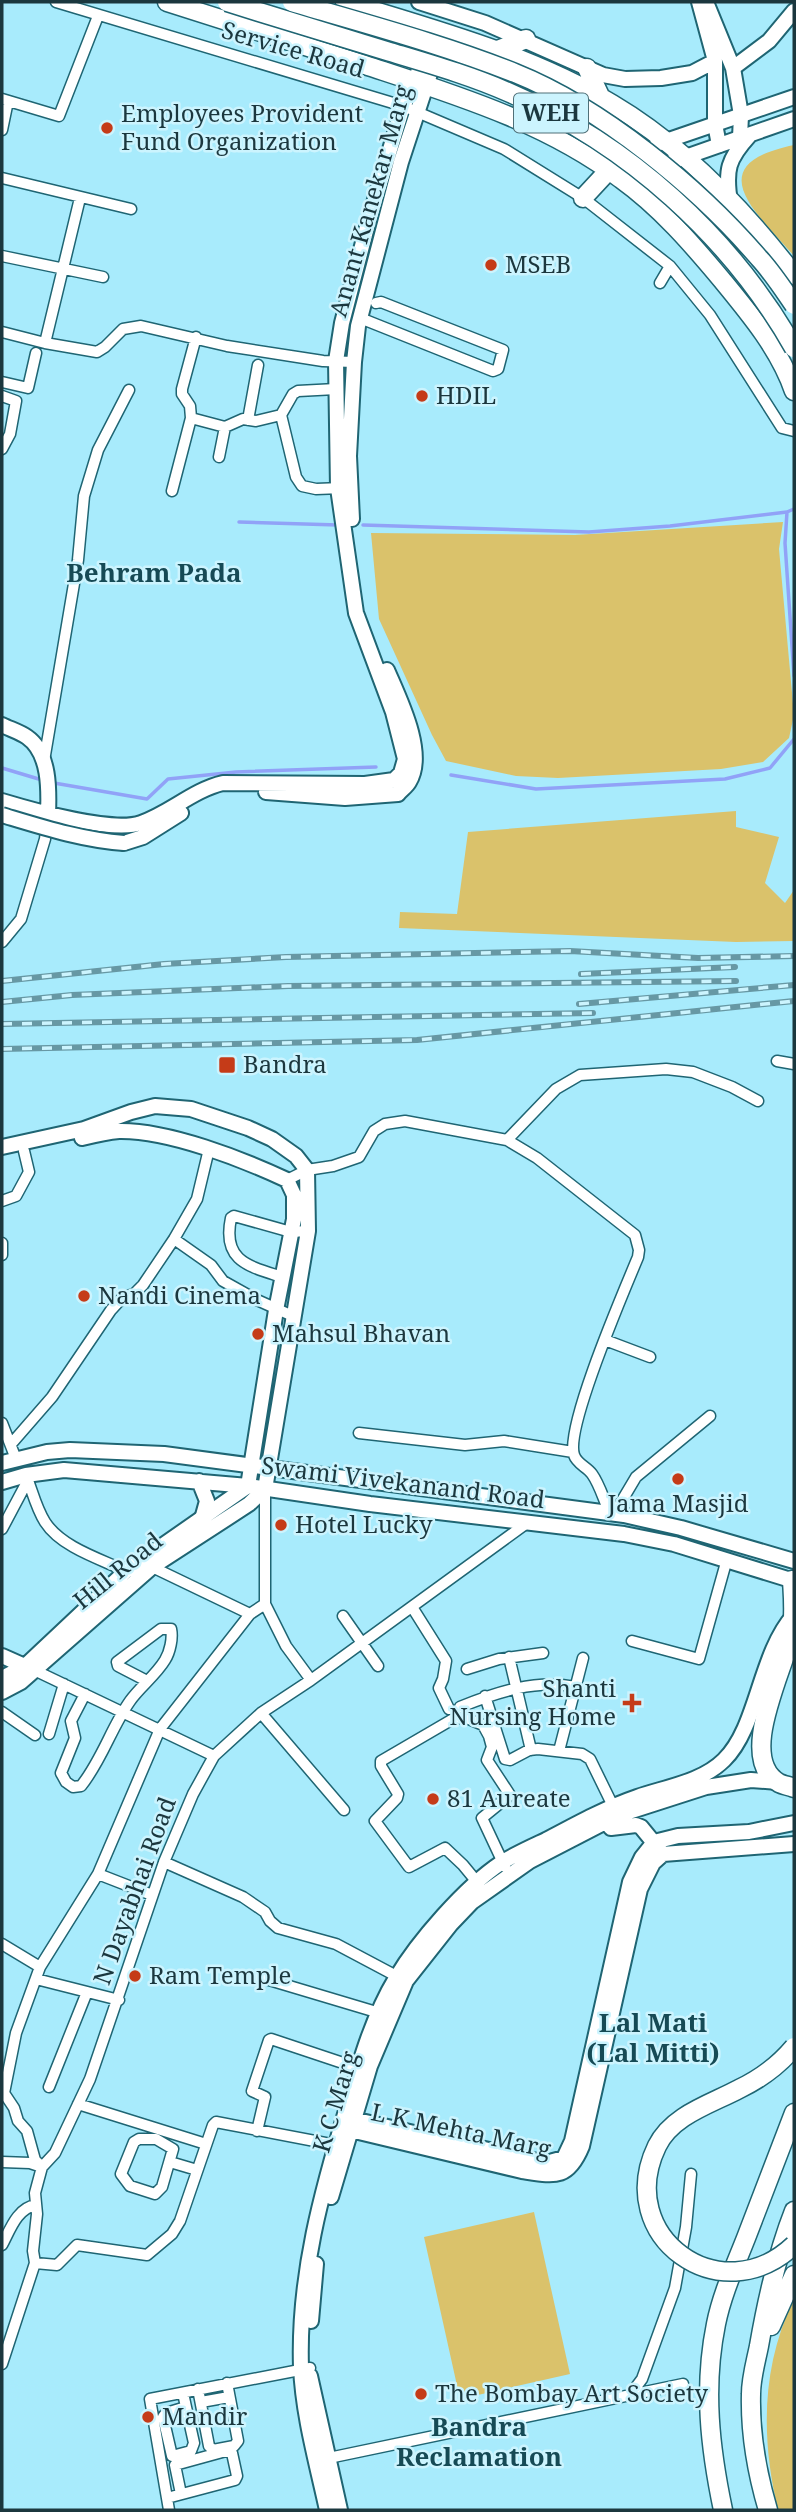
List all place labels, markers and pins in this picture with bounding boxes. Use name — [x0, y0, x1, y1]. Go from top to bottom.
place label: Employees Provident Fund Organization — [121, 96, 363, 157]
marker: Employees Provident Fund Organization — [99, 120, 115, 136]
place label: MSEB — [505, 247, 571, 280]
marker: MSEB — [483, 257, 499, 273]
place label: HDIL — [436, 378, 496, 411]
marker: HDIL — [414, 388, 430, 404]
place label: Bandra — [243, 1047, 327, 1080]
marker: Bandra — [217, 1055, 237, 1075]
place label: Nandi Cinema — [98, 1278, 261, 1311]
marker: Nandi Cinema — [76, 1288, 92, 1304]
place label: Mahsul Bhavan — [272, 1316, 450, 1349]
marker: Mahsul Bhavan — [250, 1326, 266, 1342]
marker: Jama Masjid — [670, 1471, 686, 1487]
place label: Jama Masjid — [607, 1486, 749, 1519]
place label: Hotel Lucky — [295, 1507, 433, 1540]
marker: Hotel Lucky — [273, 1517, 289, 1533]
place label: Shanti Nursing Home — [450, 1671, 616, 1732]
marker: Shanti Nursing Home — [622, 1693, 642, 1713]
place label: 81 Aureate — [447, 1781, 571, 1814]
marker: 81 Aureate — [425, 1791, 441, 1807]
place label: Ram Temple — [149, 1958, 291, 1991]
marker: Ram Temple — [127, 1968, 143, 1984]
place label: The Bombay Art Society — [435, 2376, 708, 2409]
marker: The Bombay Art Society — [413, 2386, 429, 2402]
place label: Mandir — [162, 2399, 247, 2432]
marker: Mandir — [140, 2409, 156, 2425]

